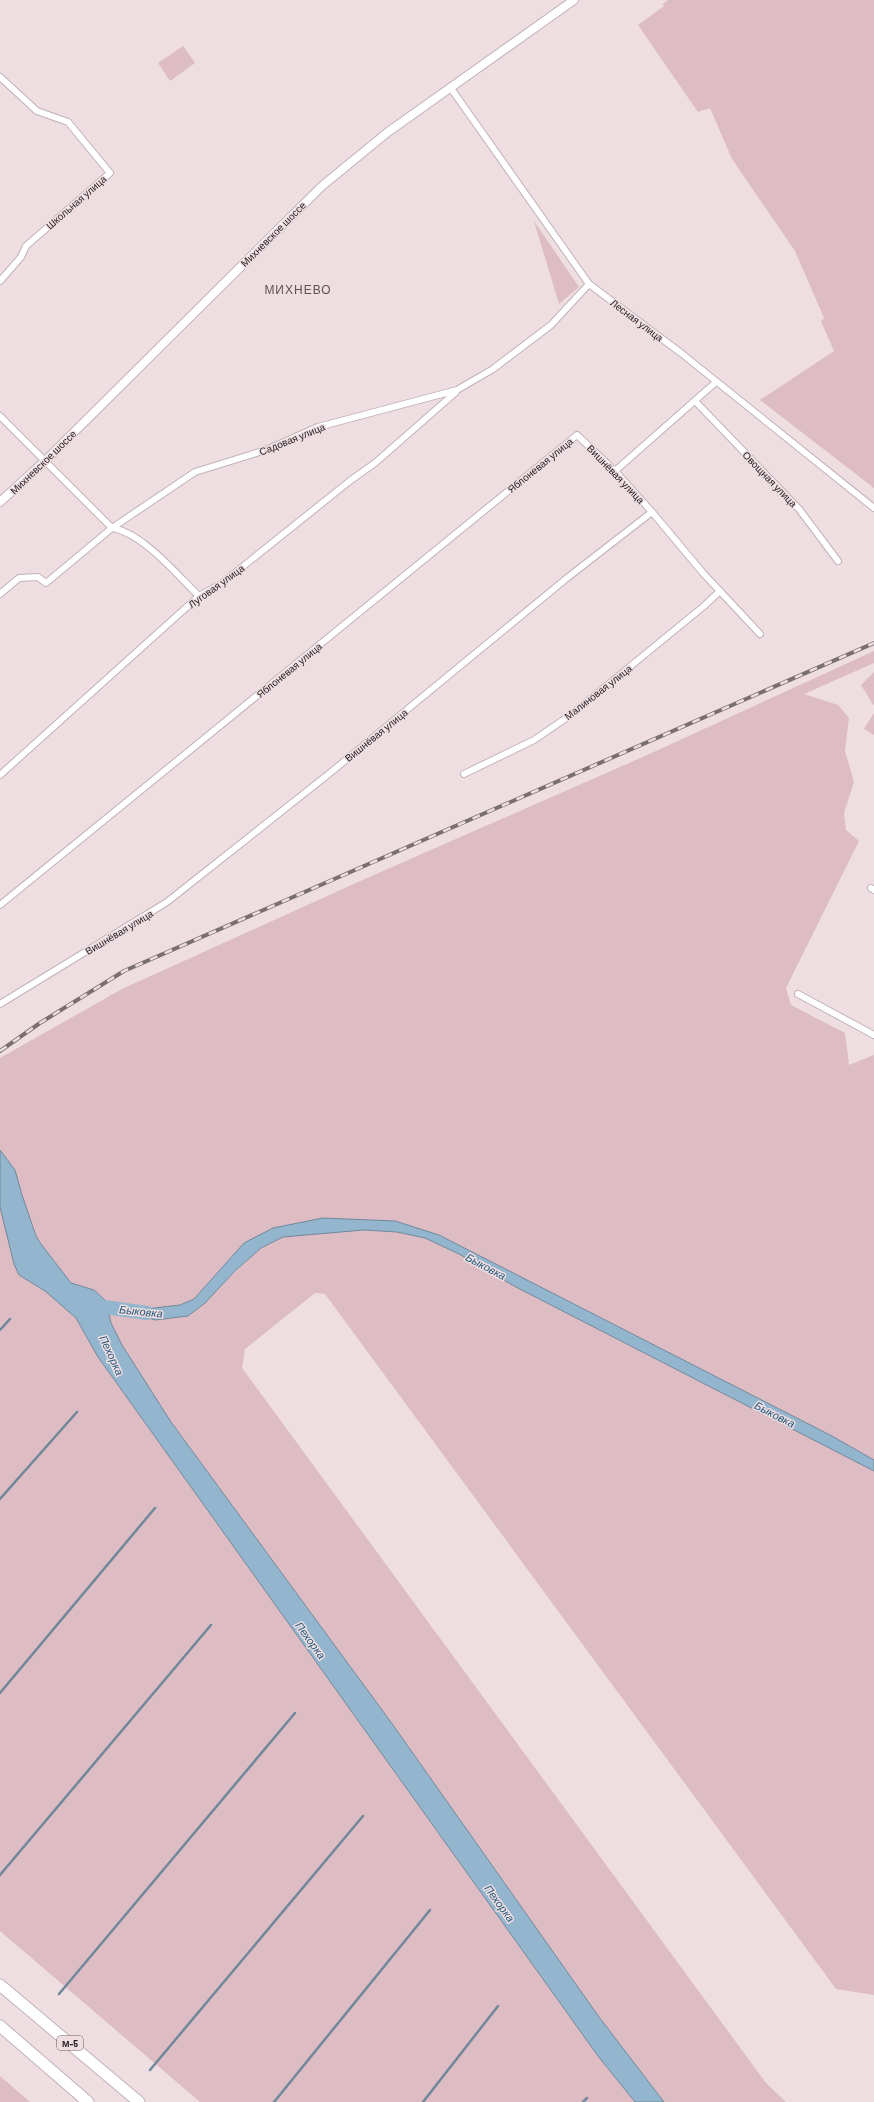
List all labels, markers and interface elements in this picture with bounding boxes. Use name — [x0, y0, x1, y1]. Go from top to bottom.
street label: Школьная улица — [43, 172, 109, 231]
street label: Михневское шоссе — [238, 199, 308, 269]
district label: МИХНЕВО — [264, 282, 332, 296]
street label: Лесная улица — [608, 296, 666, 344]
street label: Садовая улица — [257, 420, 327, 458]
street label: Михневское шоссе — [8, 427, 79, 497]
street label: Яблоневая улица — [505, 435, 575, 495]
street label: Вишнёвая улица — [585, 442, 647, 506]
street label: Овощная улица — [740, 449, 800, 510]
street label: Луговая улица — [186, 561, 247, 610]
street label: Яблоневая улица — [254, 640, 324, 700]
street label: Малиновая улица — [562, 662, 634, 722]
street label: Вишнёвая улица — [342, 706, 410, 764]
street label: Вишнёвая улица — [83, 907, 155, 957]
water label: Быковка — [464, 1250, 508, 1282]
water label: Быковка — [119, 1302, 163, 1320]
water label: Пехорка — [97, 1333, 127, 1377]
water label: Быковка — [753, 1398, 797, 1430]
water label: Пехорка — [293, 1619, 329, 1661]
water label: Пехорка — [482, 1882, 518, 1924]
road number: М-5 — [57, 2036, 83, 2050]

